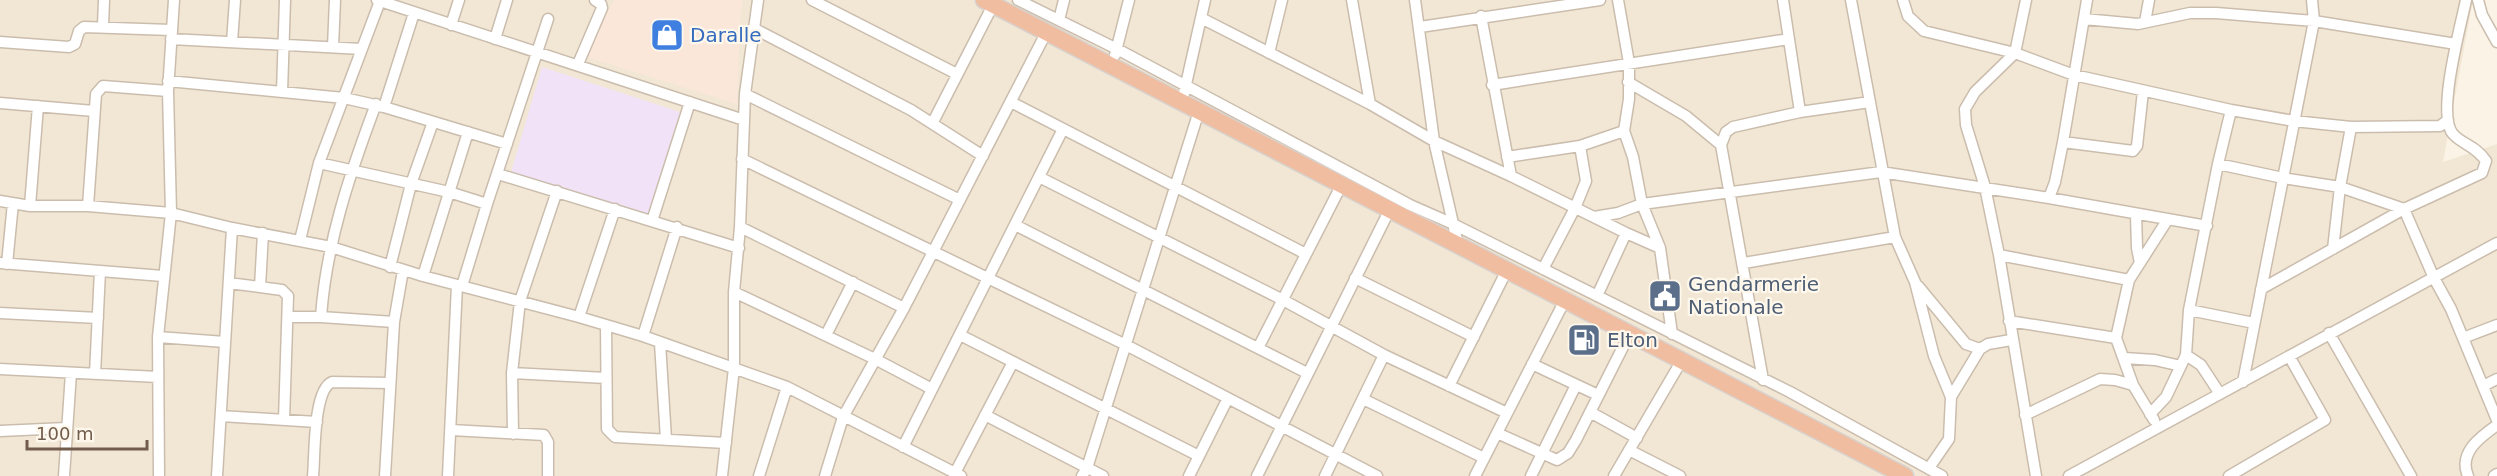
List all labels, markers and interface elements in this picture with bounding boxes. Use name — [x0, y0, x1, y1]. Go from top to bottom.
shop icon: Daralle — [649, 17, 685, 53]
place label: Daralle — [690, 23, 762, 47]
place label: Gendarmerie Nationale — [1688, 272, 1819, 319]
public building icon: Gendarmerie Nationale — [1647, 278, 1683, 314]
fuel station icon: Elton — [1566, 322, 1602, 358]
place label: Elton — [1607, 328, 1658, 352]
scale bar — [27, 413, 147, 451]
text: 100 m — [36, 423, 94, 444]

